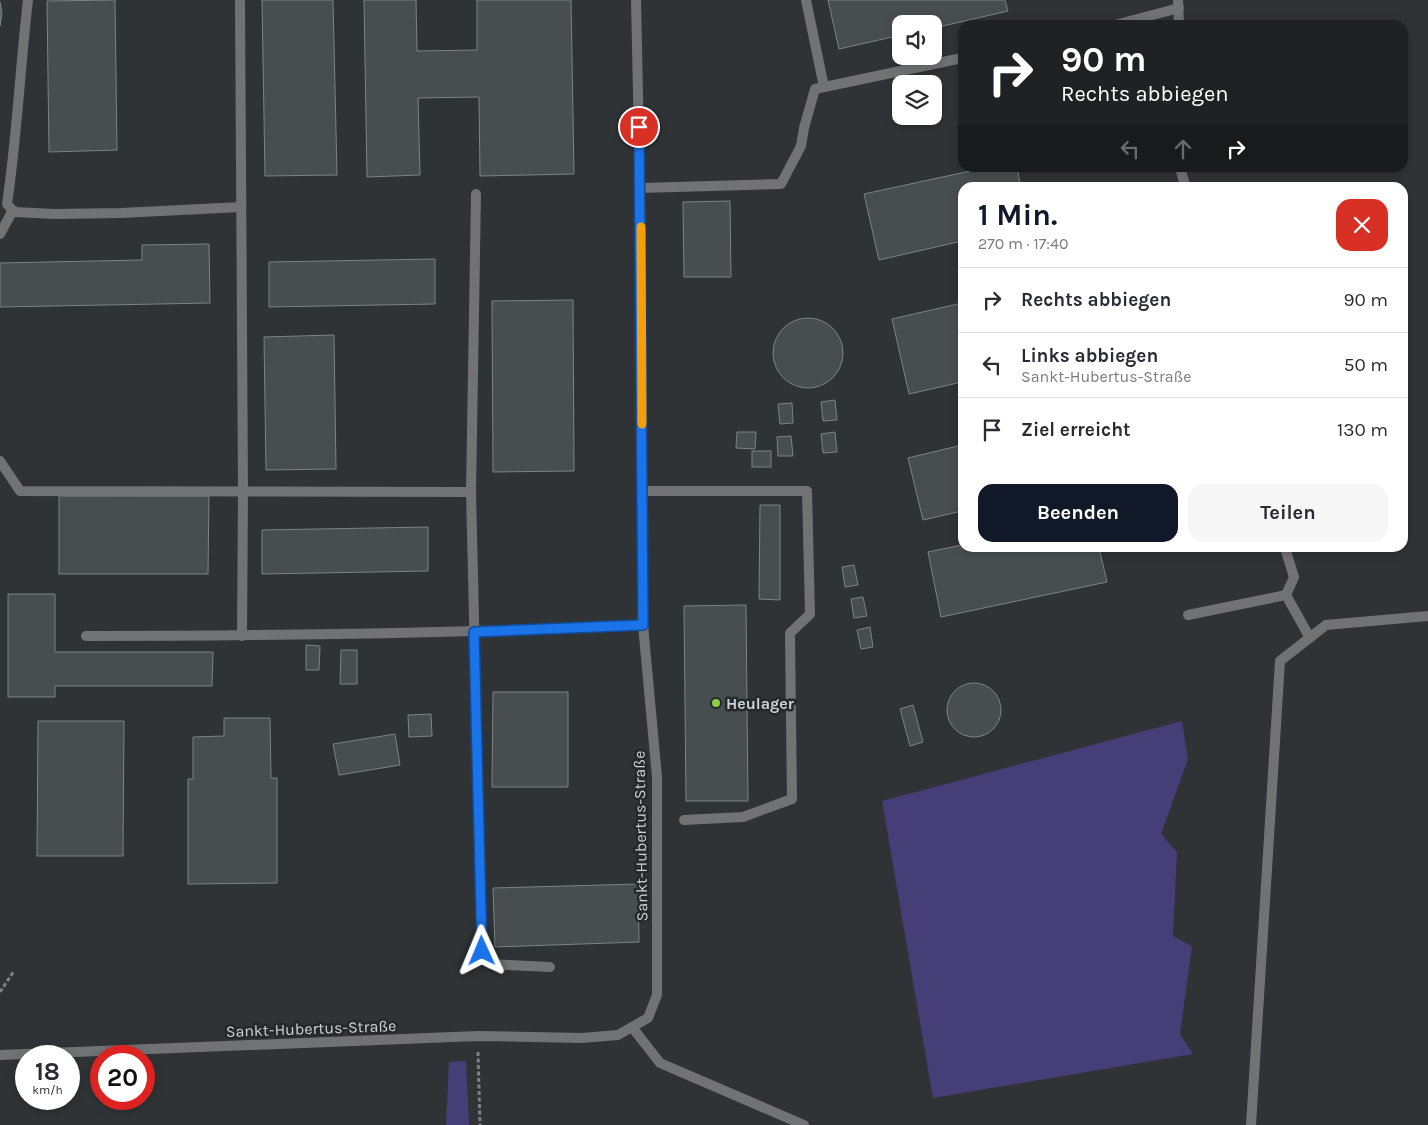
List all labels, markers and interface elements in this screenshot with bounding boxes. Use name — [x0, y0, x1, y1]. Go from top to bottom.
map controls — [892, 15, 942, 125]
button: sound — [892, 15, 942, 65]
text: 90 m — [1061, 39, 1147, 80]
icon: right — [978, 40, 1043, 105]
button: layers — [892, 75, 942, 125]
text: Rechts abbiegen — [1061, 81, 1229, 107]
pin — [618, 106, 660, 148]
icon: arrive — [625, 113, 653, 141]
icon: left — [1116, 135, 1144, 163]
icon: ahead — [1169, 135, 1197, 163]
icon: right — [1222, 135, 1250, 163]
text: 1 Min. — [978, 197, 1058, 233]
button: close — [1336, 199, 1388, 251]
text: 270 m · 17:40 — [978, 234, 1068, 253]
icon: right — [978, 286, 1006, 314]
text: Rechts abbiegen — [1021, 289, 1171, 311]
text: 90 m — [1343, 289, 1388, 311]
text: Links abbiegen — [1021, 345, 1158, 367]
icon: left — [978, 351, 1006, 379]
text: 50 m — [1344, 354, 1388, 376]
text: Sankt-Hubertus-Straße — [1021, 367, 1192, 386]
icon: arrive — [978, 416, 1006, 444]
text: Ziel erreicht — [1021, 419, 1131, 441]
text: 130 m — [1337, 419, 1388, 441]
button: Beenden — [978, 484, 1178, 542]
button: Teilen — [1188, 484, 1388, 542]
place label: Heulager — [726, 694, 795, 713]
marker: Heulager — [710, 697, 722, 709]
street label: Sankt-Hubertus-Straße — [630, 751, 651, 921]
position arrow — [455, 924, 507, 976]
street label: Sankt-Hubertus-Straße — [225, 1016, 397, 1041]
speed limit sign: 20 — [90, 1045, 155, 1110]
text: 18 — [35, 1057, 60, 1086]
text: km/h — [32, 1083, 63, 1097]

